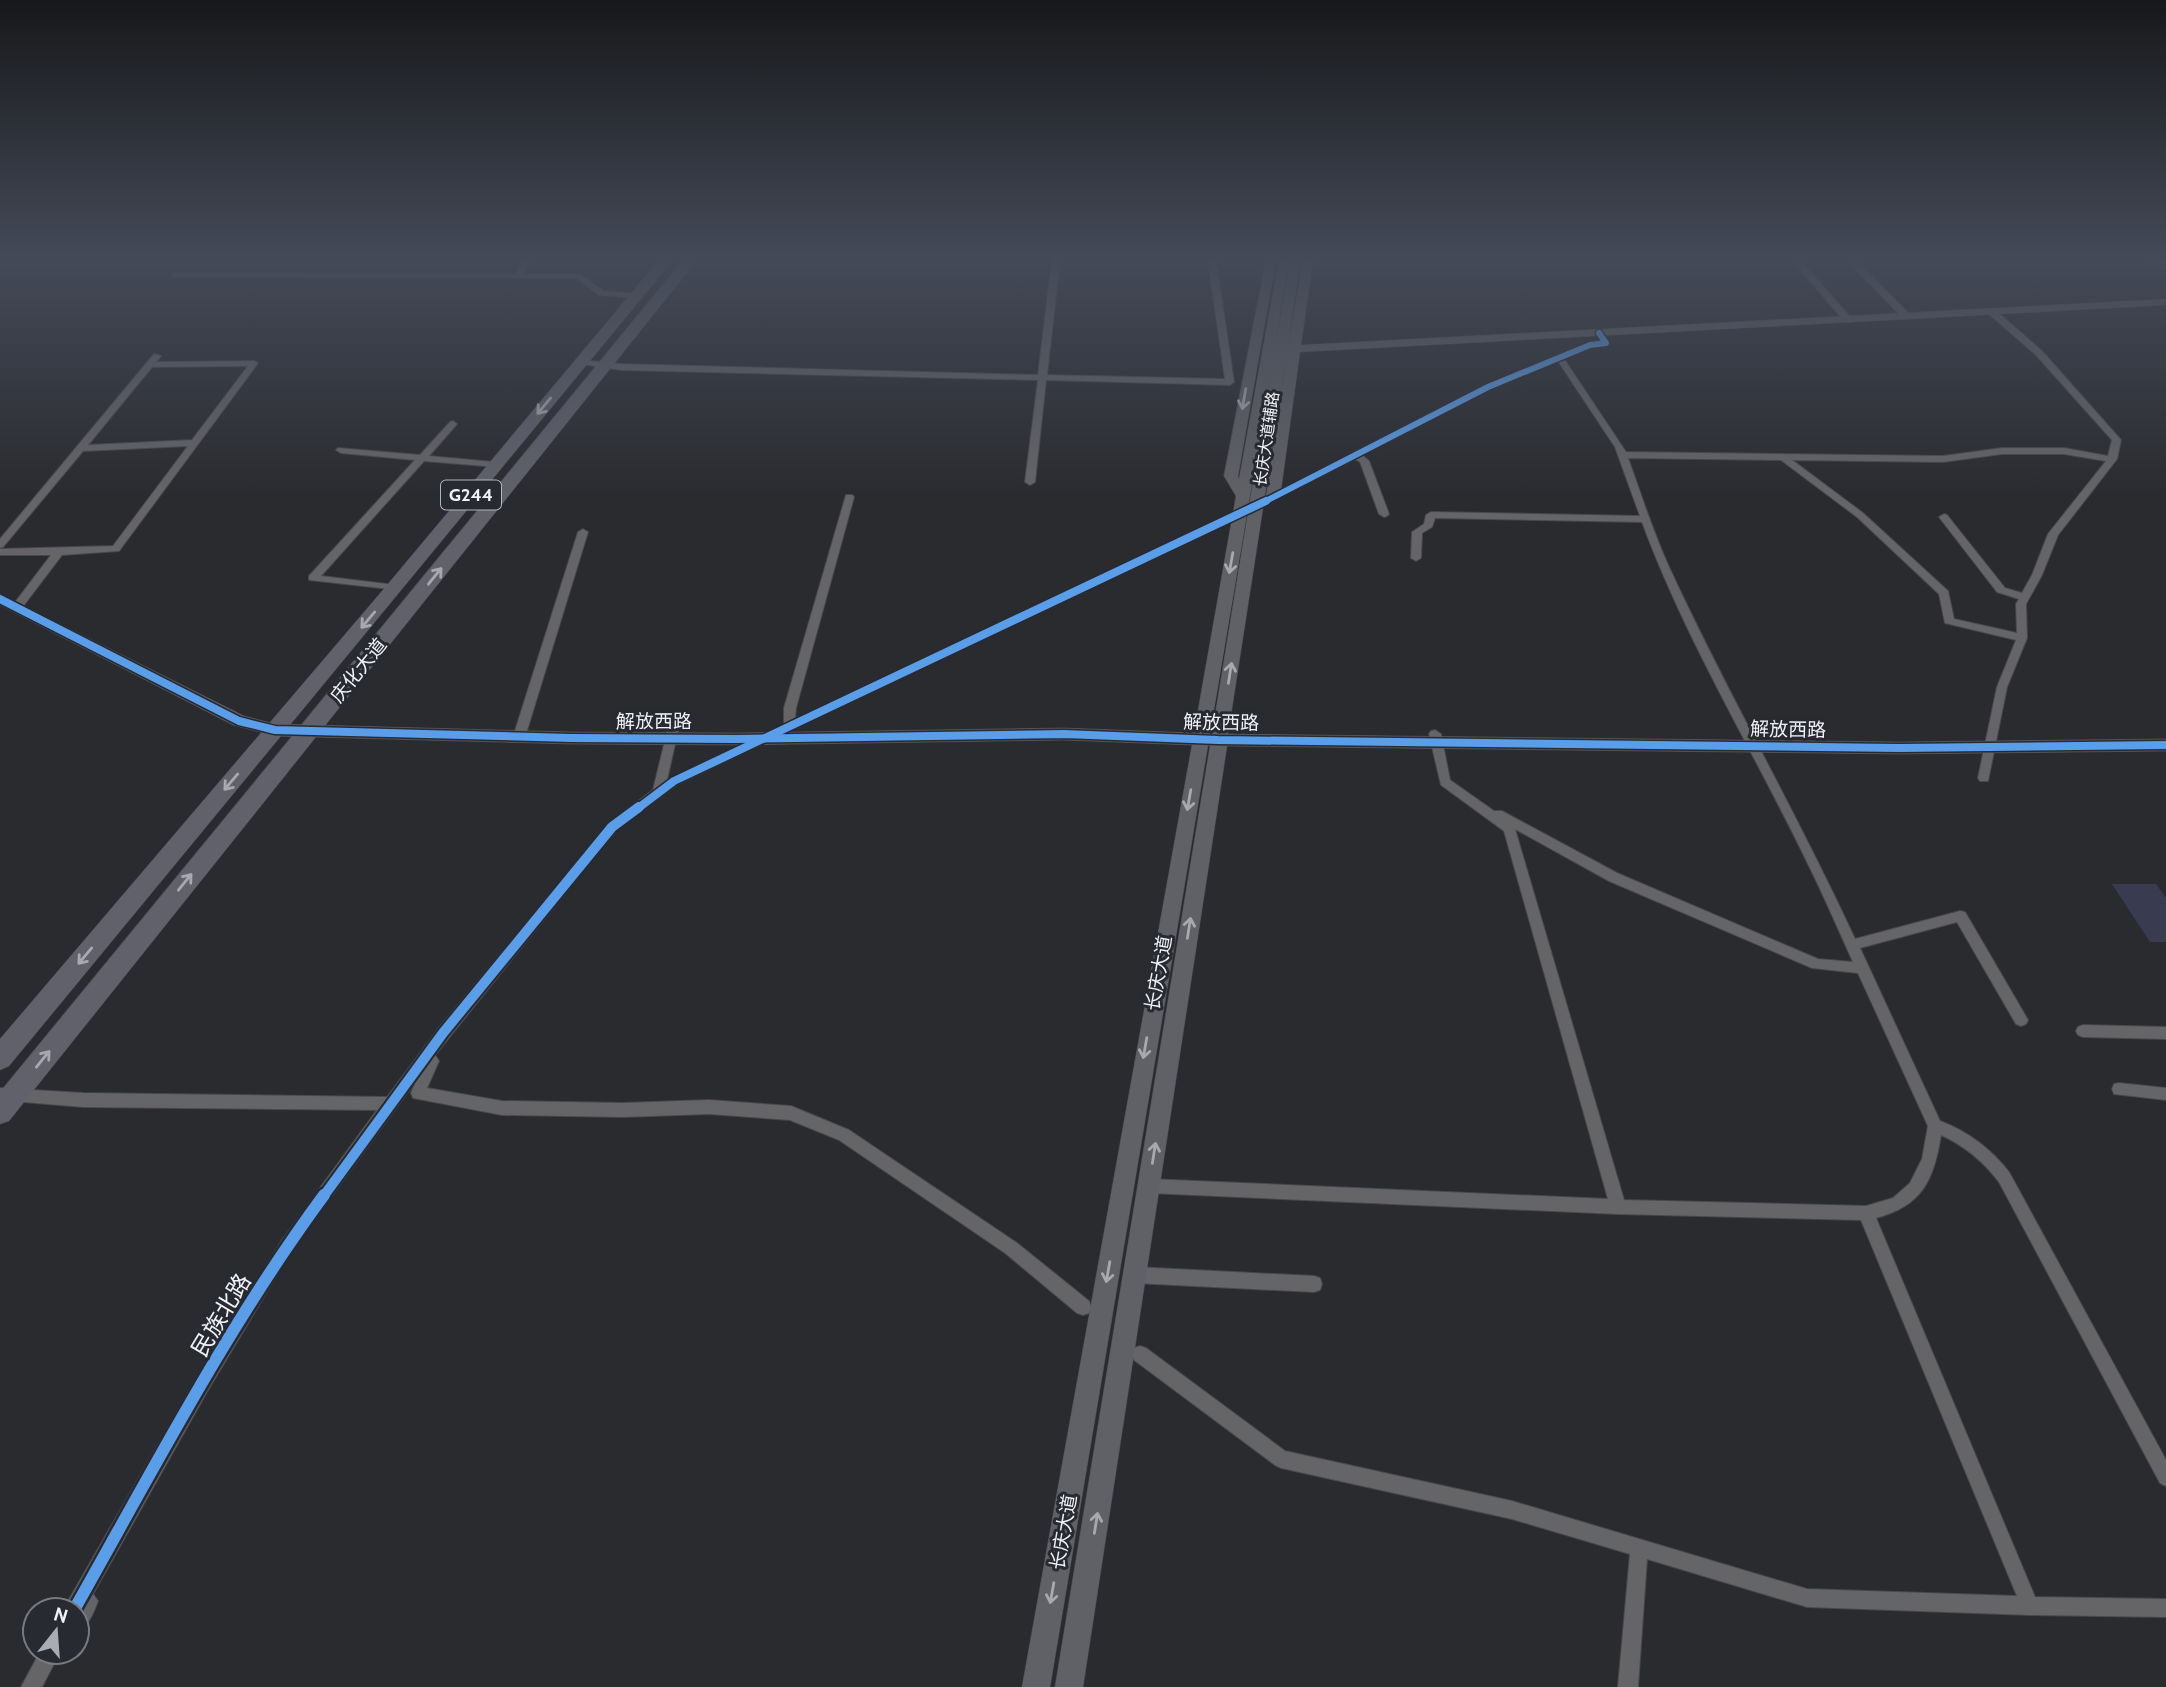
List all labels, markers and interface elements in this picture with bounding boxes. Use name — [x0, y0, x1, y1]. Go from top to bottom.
one-way arrow — [1237, 387, 1251, 410]
street label: 长庆大道辅路 — [1250, 390, 1283, 488]
one-way arrow — [536, 397, 552, 415]
road number: G244 — [441, 480, 501, 509]
one-way arrow — [1224, 551, 1237, 574]
one-way arrow — [427, 567, 442, 585]
one-way arrow — [361, 611, 376, 629]
street label: 庆化大道 — [326, 634, 391, 707]
one-way arrow — [1224, 662, 1237, 685]
street label: 解放西路 — [616, 710, 692, 733]
street label: 解放西路 — [1183, 710, 1259, 735]
street label: 解放西路 — [1750, 717, 1826, 742]
one-way arrow — [223, 773, 239, 791]
one-way arrow — [1182, 788, 1195, 811]
one-way arrow — [178, 873, 193, 891]
one-way arrow — [1183, 917, 1196, 940]
street label: 长庆大道 — [1141, 934, 1176, 1013]
one-way arrow — [77, 947, 93, 965]
one-way arrow — [1138, 1036, 1151, 1059]
one-way arrow — [35, 1050, 50, 1069]
one-way arrow — [1148, 1142, 1161, 1165]
one-way arrow — [1101, 1260, 1114, 1283]
street label: 民族北路 — [185, 1268, 257, 1362]
street label: 长庆大道 — [1046, 1493, 1081, 1572]
one-way arrow — [1090, 1512, 1103, 1535]
one-way arrow — [1045, 1581, 1058, 1604]
north arrow — [21, 1596, 91, 1666]
text: N — [51, 1602, 71, 1628]

